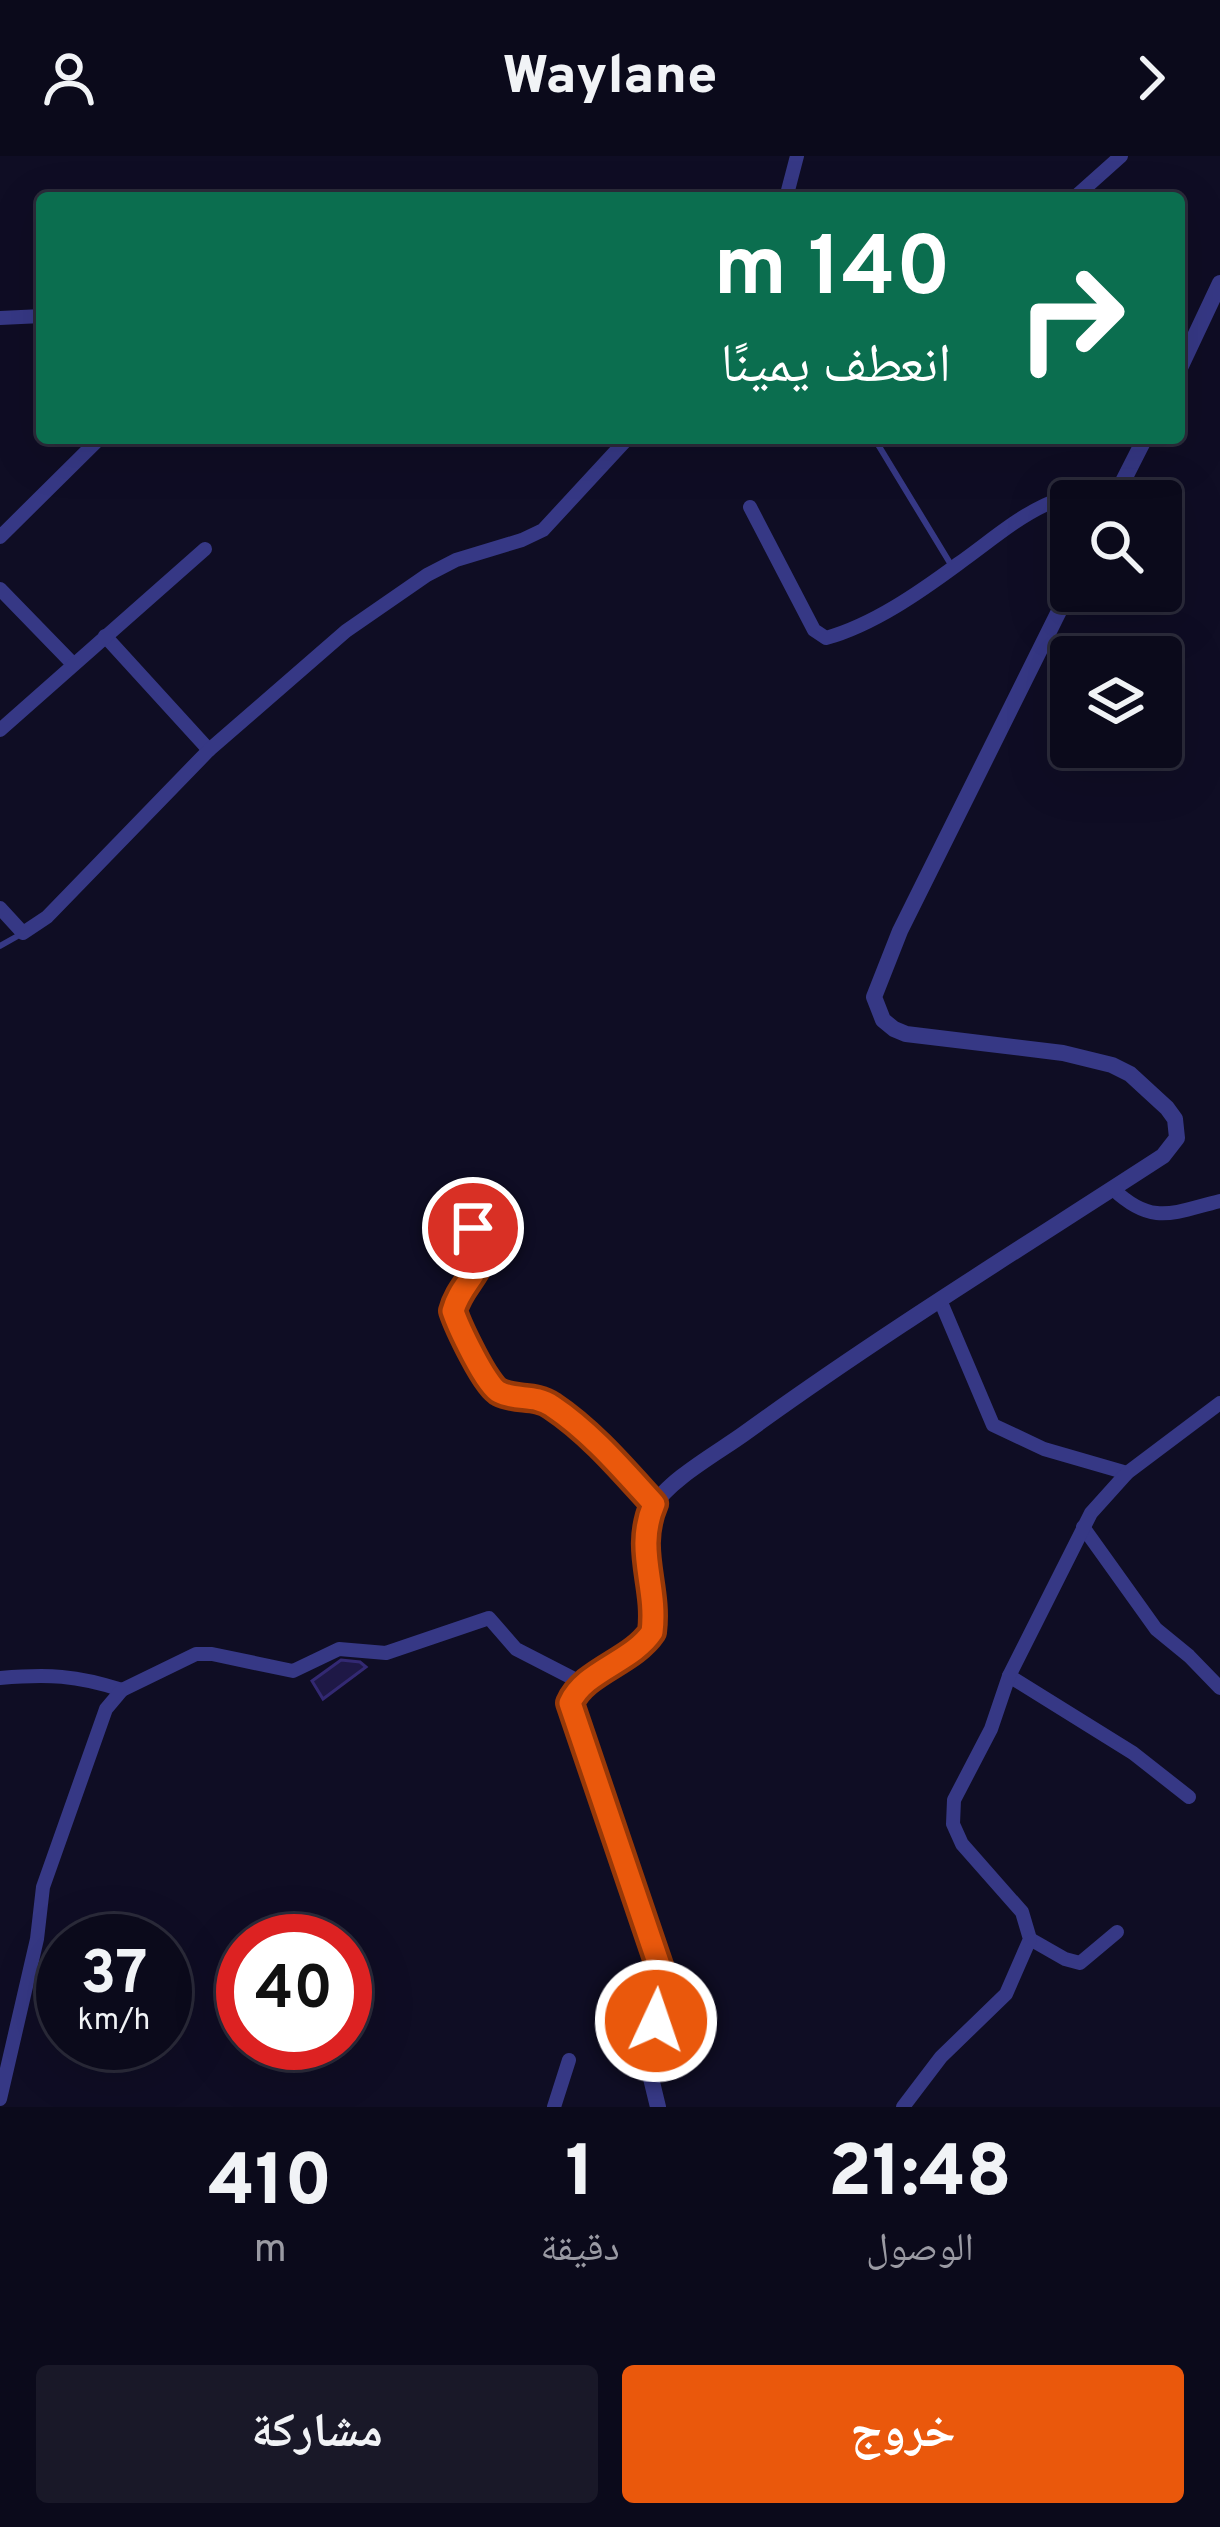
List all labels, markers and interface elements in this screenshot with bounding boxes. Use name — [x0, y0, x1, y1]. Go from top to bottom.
text: Waylane — [503, 44, 717, 113]
icon: person — [36, 45, 102, 111]
icon: forward — [1118, 45, 1184, 111]
text: 140 m — [714, 219, 951, 325]
icon: right — [993, 240, 1149, 396]
text: انعطف يمينًا — [720, 333, 951, 402]
map controls — [1050, 480, 1182, 768]
button: search — [1050, 480, 1182, 612]
button: layers — [1050, 636, 1182, 768]
pin — [422, 1177, 524, 1279]
icon: arrive — [440, 1195, 506, 1261]
speed limit sign: 40 — [216, 1914, 372, 2070]
text: 37 — [80, 1939, 148, 2015]
position arrow — [593, 1958, 719, 2084]
text: km/h — [78, 2003, 150, 2040]
text: 1 — [565, 2130, 595, 2222]
text: 21:48 — [828, 2130, 1012, 2222]
text: 410 — [208, 2139, 332, 2231]
text: دقيقة — [540, 2226, 620, 2275]
text: الوصول — [866, 2226, 974, 2275]
text: m — [254, 2227, 287, 2276]
button: مشاركة — [36, 2365, 598, 2503]
button: خروج — [622, 2365, 1184, 2503]

